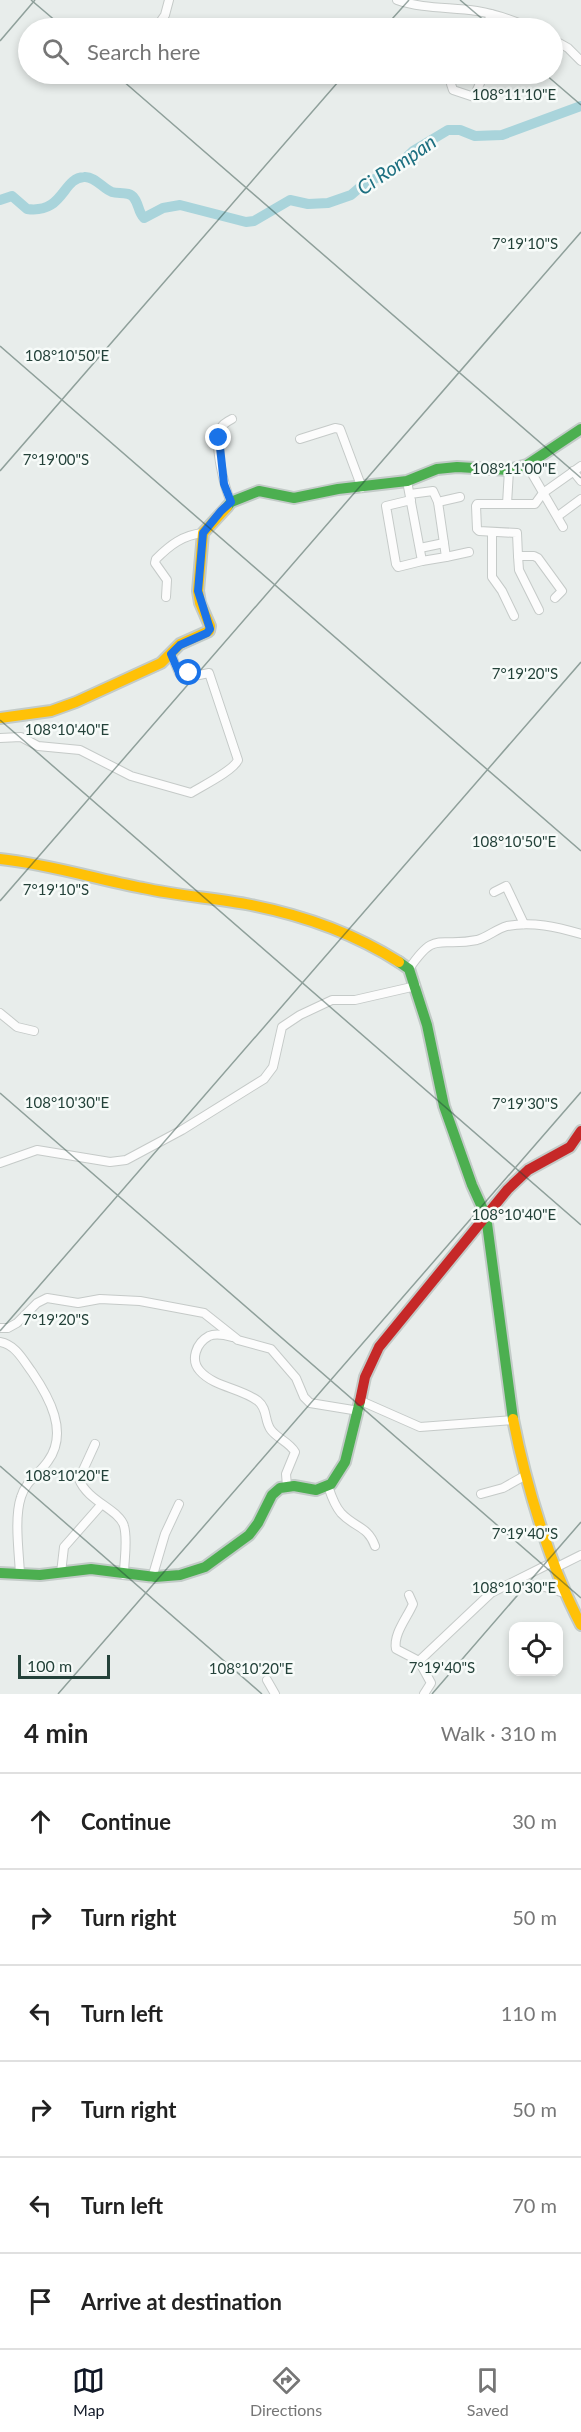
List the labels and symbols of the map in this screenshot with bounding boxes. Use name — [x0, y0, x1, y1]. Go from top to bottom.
text: 108°11'10"E — [472, 85, 556, 103]
water label: Ci Rompan — [352, 129, 440, 199]
text: 7°19'10"S — [492, 234, 558, 252]
text: 108°10'50"E — [25, 346, 109, 364]
route end — [205, 424, 231, 450]
text: 7°19'00"S — [23, 450, 89, 468]
text: 108°11'00"E — [472, 459, 556, 477]
route start — [175, 659, 201, 685]
text: 7°19'20"S — [492, 664, 558, 682]
text: 108°10'40"E — [25, 720, 109, 738]
text: 108°10'50"E — [472, 832, 556, 850]
text: 7°19'10"S — [23, 880, 89, 898]
text: 108°10'30"E — [25, 1093, 109, 1111]
text: 7°19'30"S — [492, 1094, 558, 1112]
text: 108°10'40"E — [472, 1205, 556, 1223]
text: 7°19'20"S — [23, 1310, 89, 1328]
text: 108°10'20"E — [25, 1466, 109, 1484]
text: 7°19'40"S — [492, 1524, 558, 1542]
text: 108°10'30"E — [472, 1578, 556, 1596]
scale bar — [18, 1652, 110, 1680]
text: 7°19'40"S — [409, 1658, 475, 1676]
text: 108°10'20"E — [209, 1659, 293, 1677]

